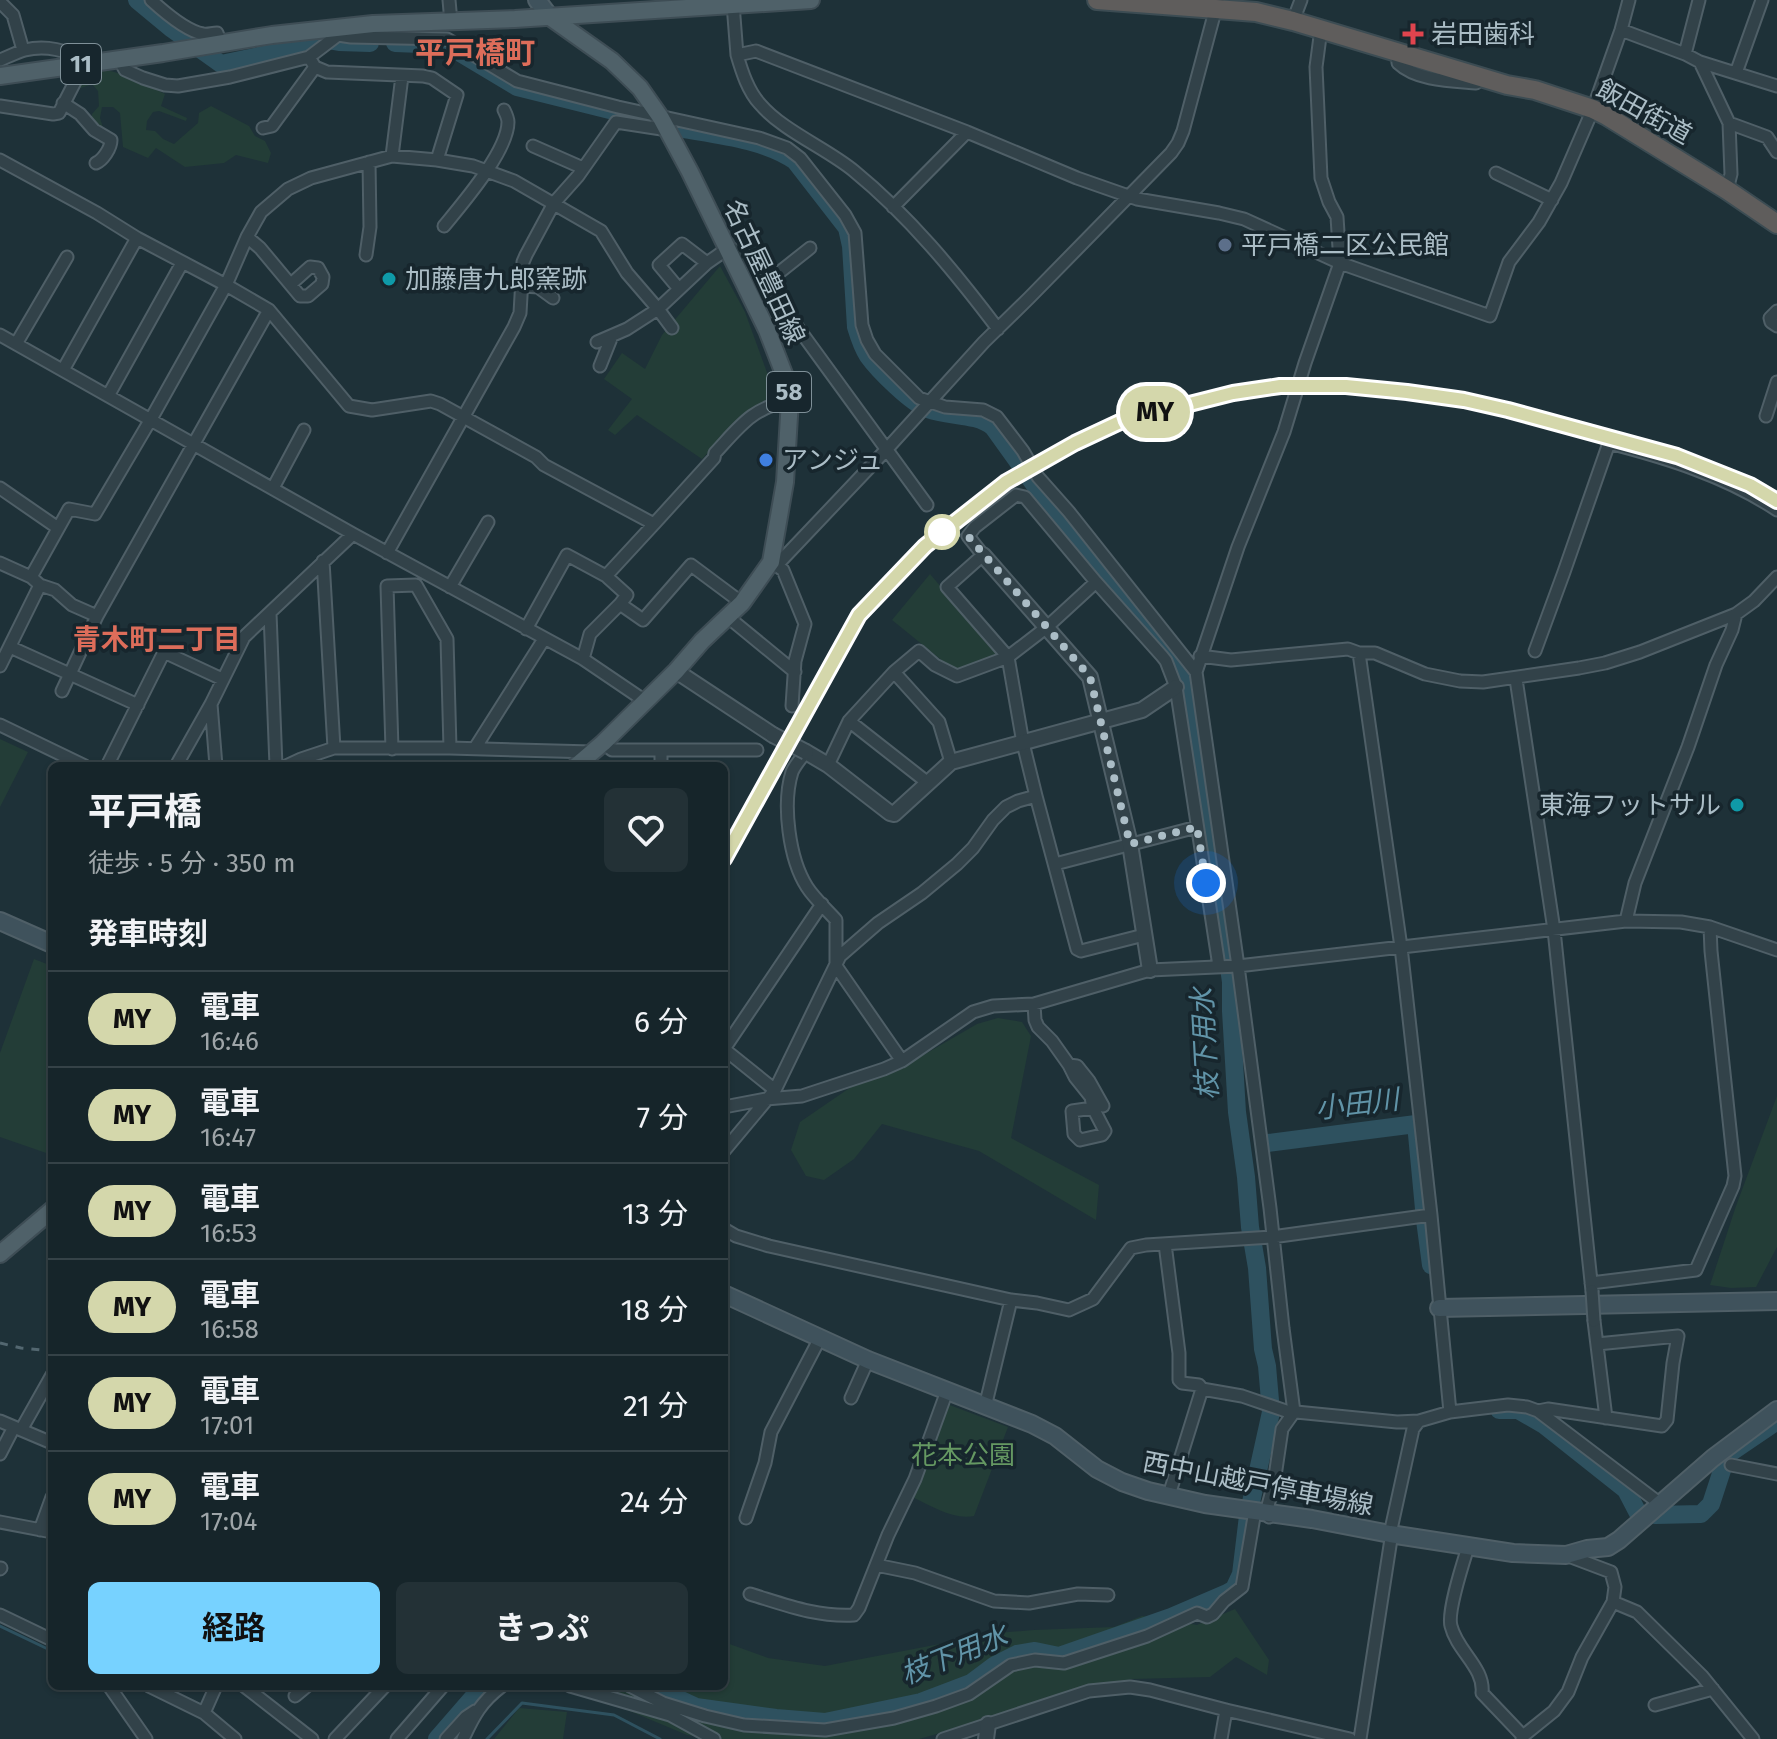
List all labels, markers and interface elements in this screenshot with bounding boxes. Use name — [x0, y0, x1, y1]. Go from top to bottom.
place label: 岩田歯科 — [1431, 19, 1535, 50]
marker: 岩田歯科 — [1402, 23, 1424, 45]
district label: 平戸橋町 — [415, 35, 535, 71]
road number: 11 — [61, 44, 101, 84]
street label: 飯田街道 — [1591, 73, 1697, 151]
street label: 名古屋豊田線 — [717, 195, 811, 349]
place label: 平戸橋二区公民館 — [1241, 230, 1449, 261]
marker: 平戸橋二区公民館 — [1216, 236, 1234, 254]
place label: 加藤唐九郎窯跡 — [405, 264, 587, 295]
marker: 加藤唐九郎窯跡 — [380, 270, 398, 288]
road number: 58 — [767, 372, 811, 412]
line badge: MY — [1119, 386, 1191, 438]
text: MY — [1136, 395, 1174, 428]
place label: アンジュ — [782, 445, 883, 476]
marker: アンジュ — [757, 451, 775, 469]
unlabelled marker — [925, 515, 959, 549]
district label: 青木町二丁目 — [73, 623, 241, 656]
button: heart — [604, 788, 688, 872]
text: 平戸橋 — [88, 789, 202, 835]
place label: 東海フットサル — [1539, 790, 1721, 821]
marker: 東海フットサル — [1728, 796, 1746, 814]
text: 徒歩 · 5 分 · 350 m — [88, 848, 296, 879]
your location — [1186, 863, 1226, 903]
text: 発車時刻 — [88, 916, 208, 952]
water label: 枝下用水 — [1185, 984, 1224, 1101]
text: 電車 — [200, 989, 260, 1025]
text: MY — [113, 1002, 151, 1035]
text: 6 分 — [634, 1004, 688, 1040]
text: 16:46 — [200, 1026, 259, 1057]
water label: 小田川 — [1313, 1082, 1404, 1125]
text: 電車 — [200, 1085, 260, 1121]
text: MY — [113, 1098, 151, 1131]
text: 7 分 — [637, 1100, 688, 1136]
text: 16:47 — [200, 1122, 256, 1153]
text: 電車 — [200, 1181, 260, 1217]
text: MY — [113, 1194, 151, 1227]
text: 13 分 — [622, 1196, 688, 1232]
text: 16:53 — [200, 1218, 257, 1249]
text: 電車 — [200, 1277, 260, 1313]
text: MY — [113, 1290, 151, 1323]
text: 18 分 — [621, 1292, 688, 1328]
text: 16:58 — [200, 1314, 259, 1345]
text: 電車 — [200, 1373, 260, 1409]
text: MY — [113, 1386, 151, 1419]
text: 21 分 — [623, 1388, 688, 1424]
text: 17:01 — [200, 1410, 254, 1441]
park label: 花本公園 — [911, 1440, 1015, 1471]
street label: 西中山越戸停車場線 — [1140, 1446, 1376, 1522]
text: 電車 — [200, 1469, 260, 1505]
text: MY — [113, 1482, 151, 1515]
text: 24 分 — [620, 1484, 688, 1520]
text: 17:04 — [200, 1506, 257, 1537]
button: 経路 — [88, 1582, 380, 1674]
button: きっぷ — [396, 1582, 688, 1674]
water label: 枝下用水 — [896, 1618, 1015, 1691]

